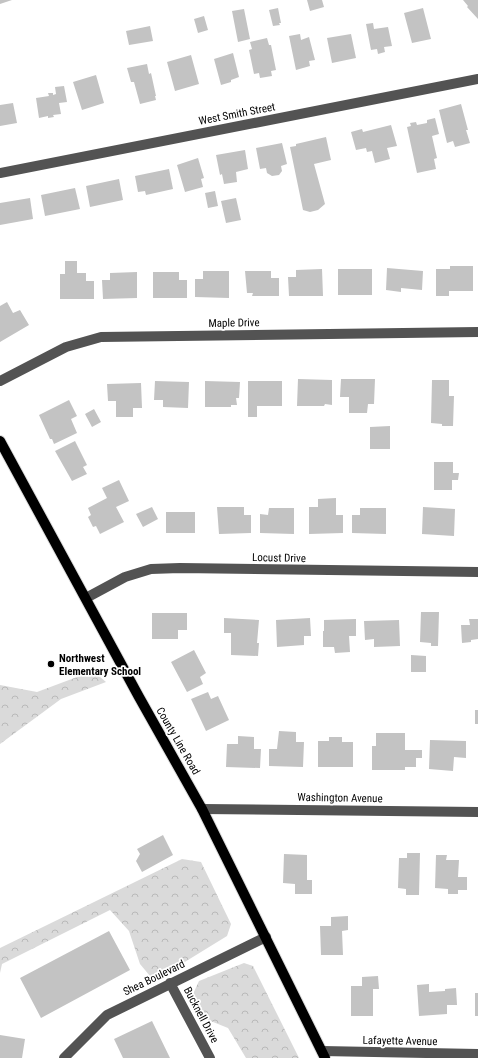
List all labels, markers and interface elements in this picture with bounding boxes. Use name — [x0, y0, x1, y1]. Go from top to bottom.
street label: West Smith Street — [198, 100, 276, 128]
street label: Maple Drive — [208, 316, 260, 330]
street label: Locust Drive — [252, 551, 306, 565]
place label: Northwest Elementary School — [59, 652, 141, 678]
marker: Northwest Elementary School — [46, 659, 56, 669]
street label: County Line Road — [153, 705, 203, 777]
street label: Washington Avenue — [297, 791, 383, 805]
street label: Shea Boulevard — [121, 957, 187, 999]
street label: Bucknell Drive — [181, 985, 221, 1045]
street label: Lafayette Avenue — [363, 1034, 437, 1048]

